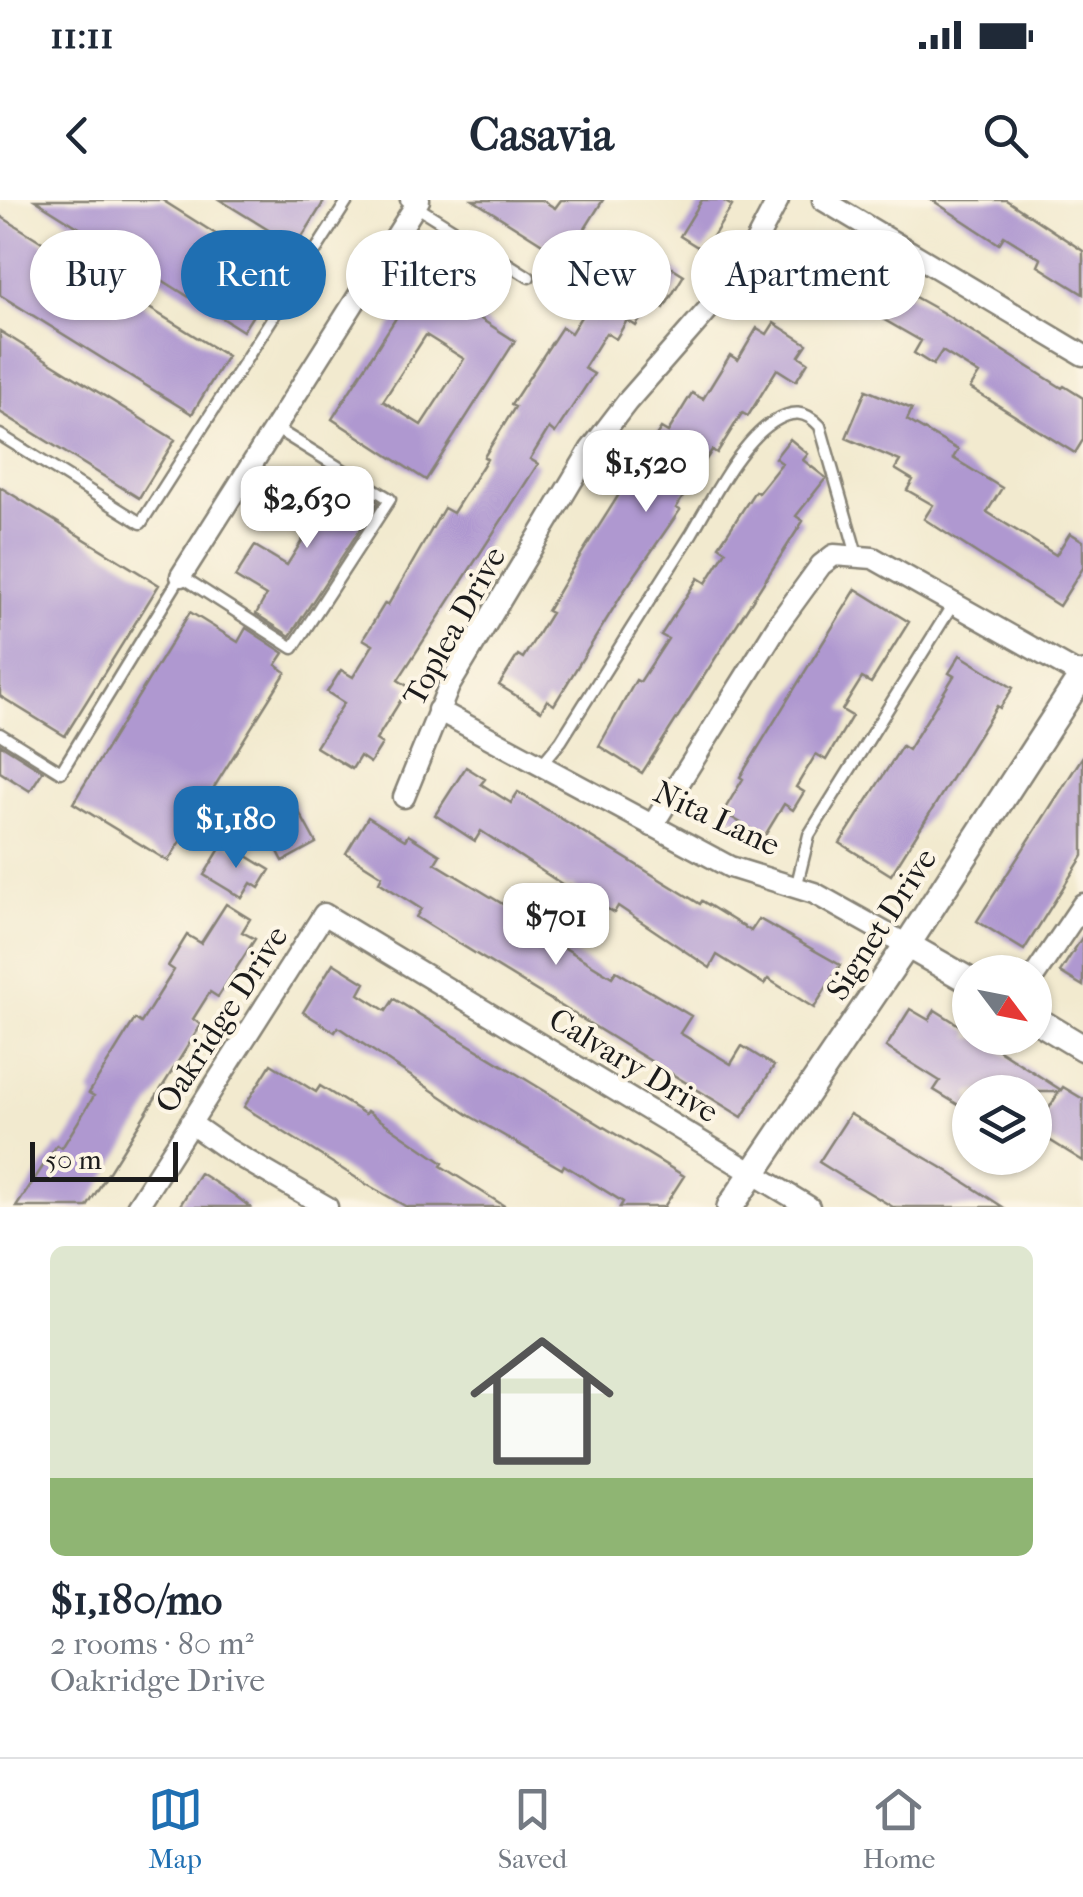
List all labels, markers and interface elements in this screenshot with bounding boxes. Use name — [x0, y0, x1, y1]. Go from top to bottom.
text: 11:11 — [50, 13, 113, 58]
icon: back — [50, 108, 105, 163]
icon: search — [978, 108, 1033, 163]
text: Casavia — [469, 109, 614, 162]
chip: Buy — [30, 230, 161, 320]
chip: Rent — [181, 230, 326, 320]
chip: Filters — [346, 230, 512, 320]
chip: New — [532, 230, 671, 320]
chip: Apartment — [691, 230, 925, 320]
pin: $1,520 — [565, 430, 727, 515]
text: $1,520 — [605, 444, 687, 481]
pin: $2,630 — [226, 466, 388, 551]
text: $2,630 — [263, 480, 351, 517]
street label: Toplea Drive — [396, 540, 513, 712]
street label: Nita Lane — [648, 773, 786, 864]
pin: $1,180 — [155, 786, 317, 871]
text: $1,180 — [196, 800, 276, 837]
street label: Signet Drive — [819, 841, 944, 1007]
pin: $701 — [497, 883, 615, 968]
text: $701 — [525, 897, 587, 934]
street label: Oakridge Drive — [147, 919, 296, 1120]
north arrow — [952, 955, 1052, 1055]
map controls — [952, 955, 1052, 1175]
street label: Calvary Drive — [542, 1000, 725, 1131]
button: layers — [952, 1075, 1052, 1175]
scale bar — [30, 1137, 178, 1181]
text: 50 m — [45, 1143, 102, 1176]
icon: home — [452, 1311, 632, 1491]
text: $1,180/mo — [50, 1576, 222, 1625]
text: 2 rooms · 80 m² — [50, 1625, 254, 1662]
text: Oakridge Drive — [50, 1662, 265, 1699]
tab: Map — [148, 1782, 203, 1875]
tab: Saved — [498, 1782, 567, 1875]
tab: Home — [863, 1782, 935, 1875]

